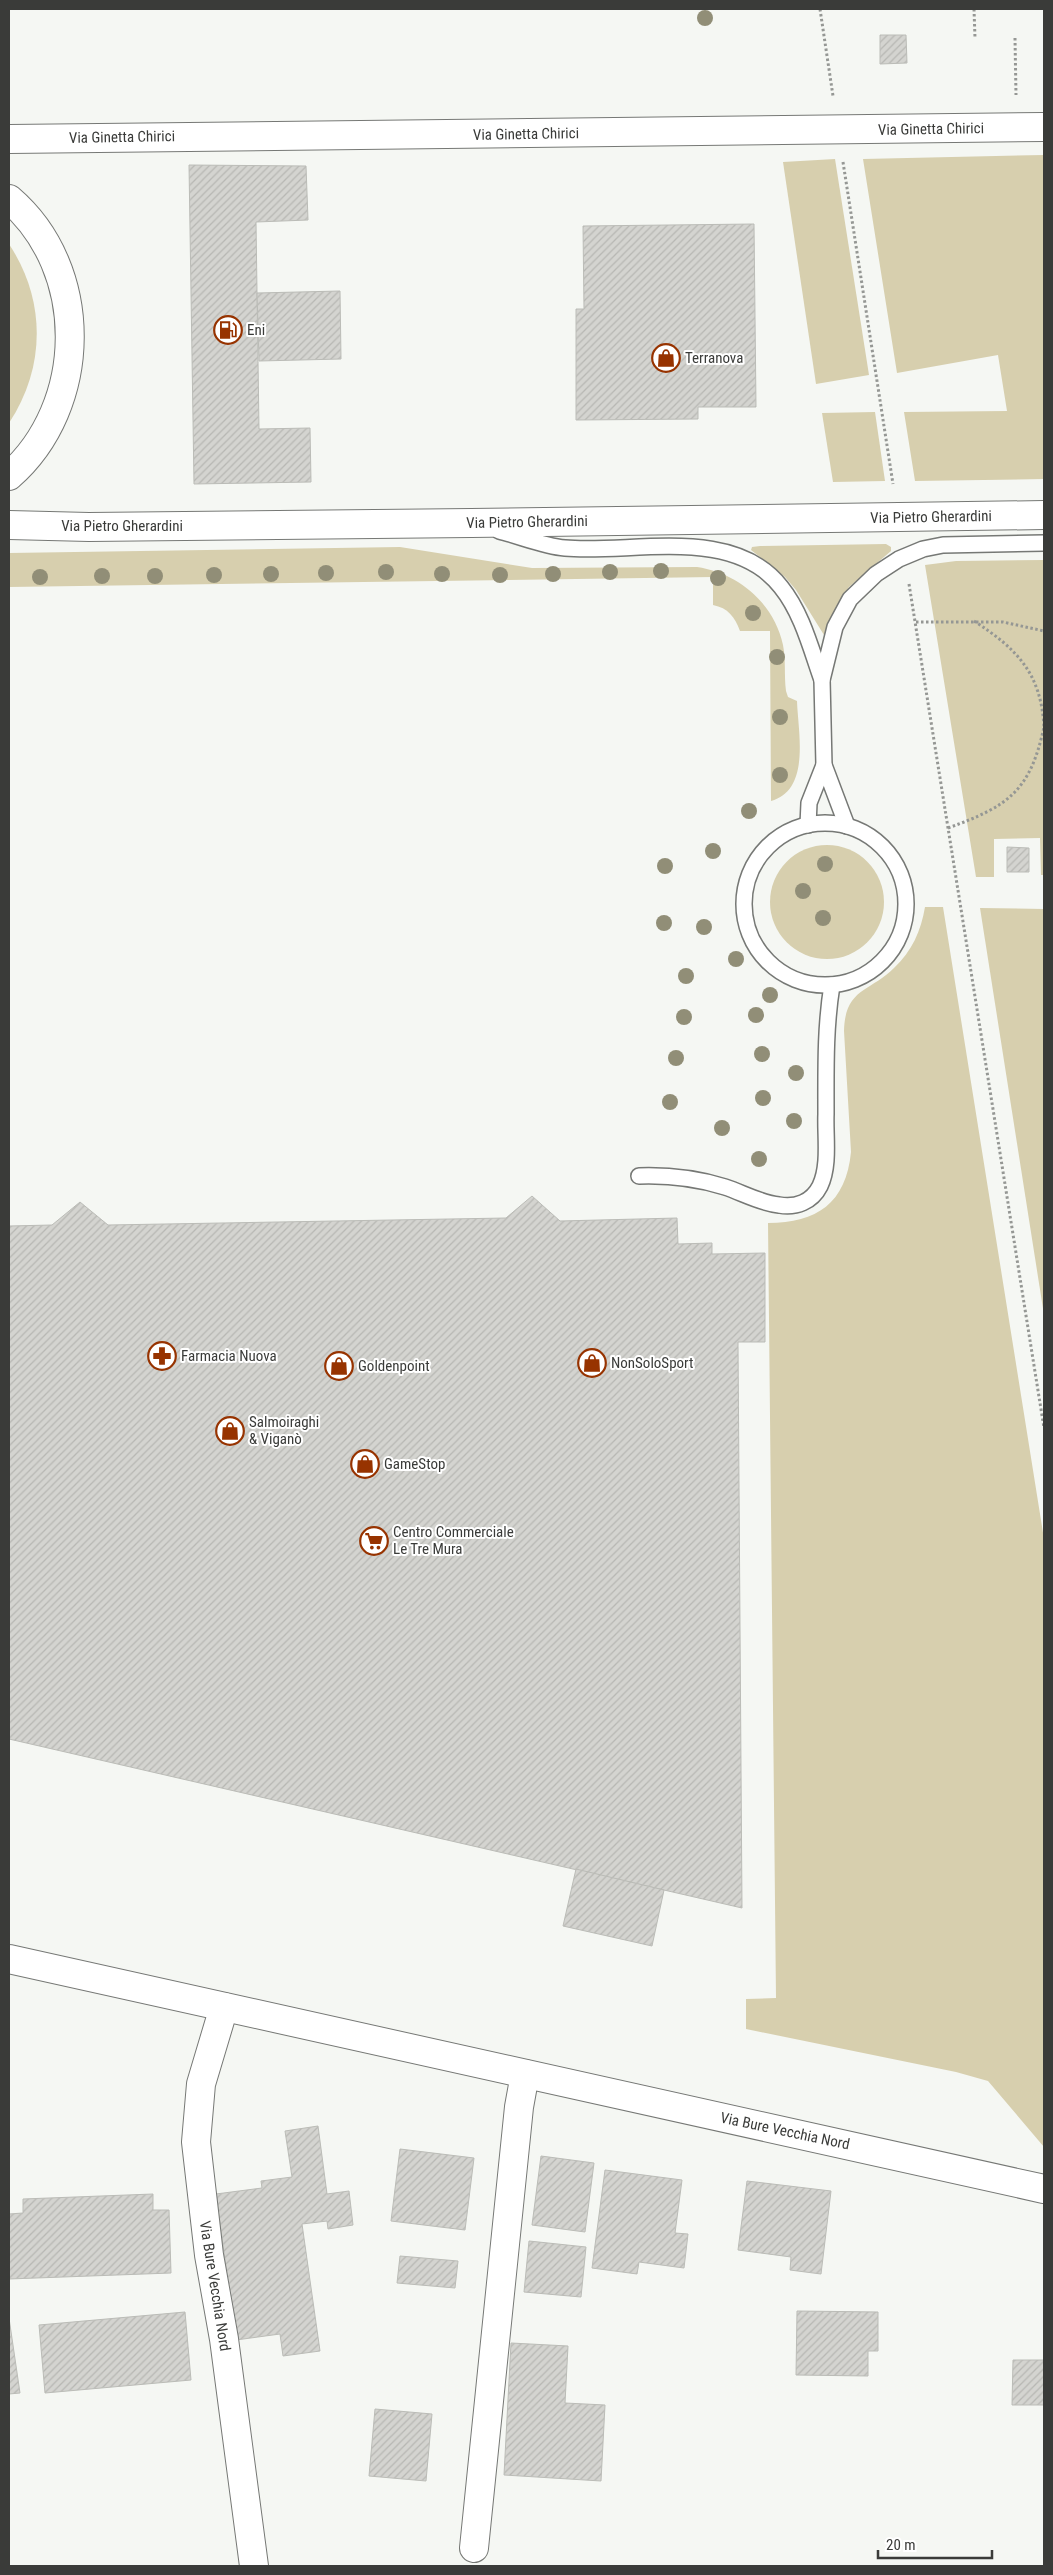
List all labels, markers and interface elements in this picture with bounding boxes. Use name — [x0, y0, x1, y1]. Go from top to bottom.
street label: Via Ginetta Chirici — [878, 119, 984, 139]
street label: Via Ginetta Chirici — [473, 124, 579, 144]
street label: Via Ginetta Chirici — [69, 127, 175, 147]
fuel station icon: Eni — [213, 315, 243, 345]
place label: Eni — [247, 321, 265, 339]
shop icon: Terranova — [651, 343, 681, 373]
place label: Terranova — [685, 349, 743, 367]
street label: Via Pietro Gherardini — [870, 507, 992, 527]
street label: Via Pietro Gherardini — [466, 512, 588, 532]
street label: Via Pietro Gherardini — [61, 517, 183, 535]
pharmacy icon: Farmacia Nuova — [147, 1341, 177, 1371]
place label: Farmacia Nuova — [181, 1347, 277, 1365]
shop icon: NonSoloSport — [577, 1348, 607, 1378]
shop icon: Goldenpoint — [324, 1351, 354, 1381]
place label: NonSoloSport — [611, 1354, 693, 1372]
place label: Goldenpoint — [358, 1357, 430, 1375]
place label: Salmoiraghi & Viganò — [249, 1413, 319, 1448]
shop icon: Salmoiraghi & Viganò — [215, 1416, 245, 1446]
shop icon: GameStop — [350, 1449, 380, 1479]
place label: GameStop — [384, 1455, 445, 1473]
place label: Centro Commerciale Le Tre Mura — [393, 1523, 514, 1558]
supermarket icon: Centro Commerciale Le Tre Mura — [359, 1526, 389, 1556]
street label: Via Bure Vecchia Nord — [719, 2108, 851, 2154]
street label: Via Bure Vecchia Nord — [196, 2219, 234, 2353]
scale bar — [878, 2528, 992, 2560]
text: 20 m — [886, 2536, 916, 2554]

